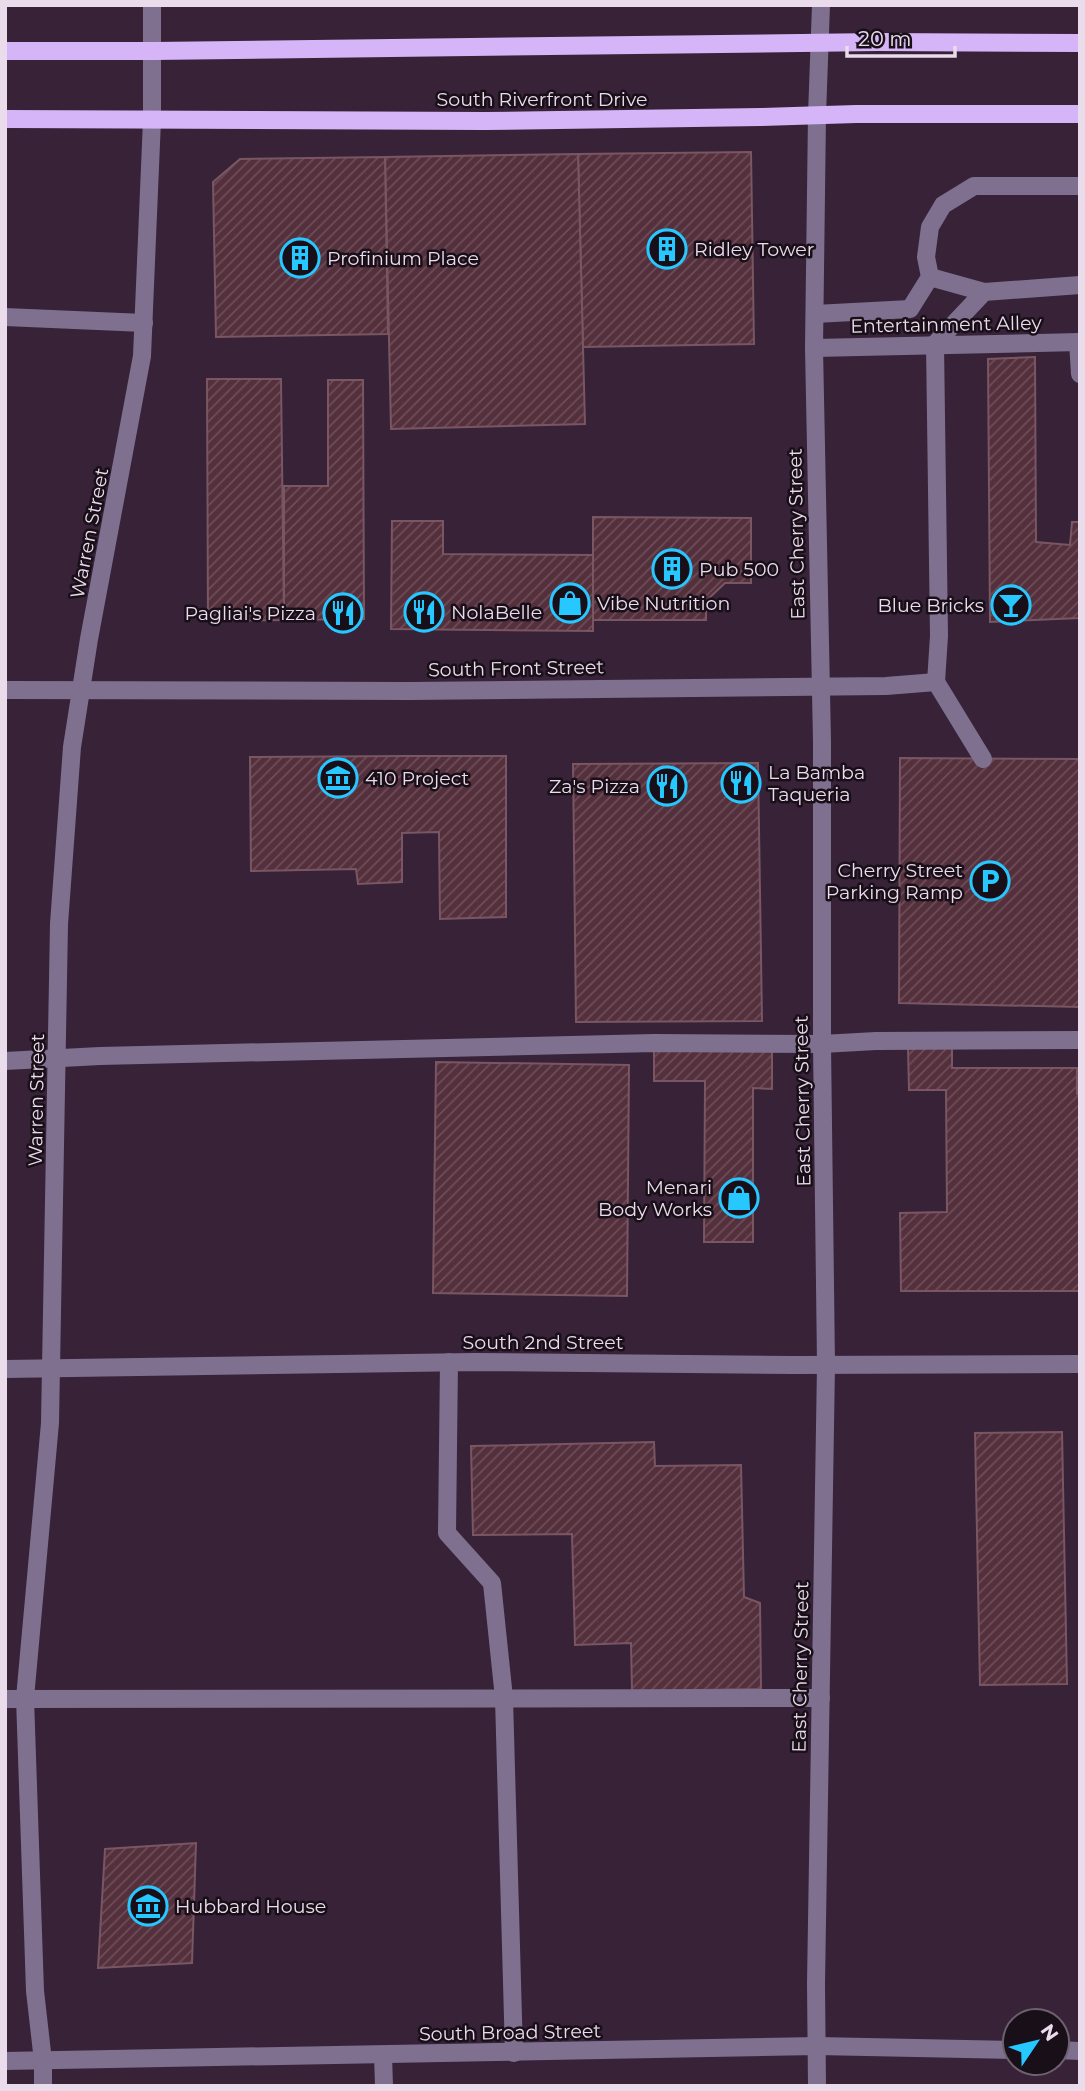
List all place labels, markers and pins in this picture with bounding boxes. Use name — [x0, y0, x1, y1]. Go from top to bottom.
building icon: Ridley Tower — [646, 228, 688, 270]
building icon: Profinium Place — [279, 237, 321, 279]
place label: Ridley Tower — [694, 238, 814, 261]
place label: Profinium Place — [327, 247, 479, 270]
building icon: Pub 500 — [651, 548, 693, 590]
place label: Pub 500 — [699, 558, 779, 581]
shop icon: Vibe Nutrition — [549, 582, 591, 624]
bar icon: Blue Bricks — [990, 584, 1032, 626]
restaurant icon: NolaBelle — [403, 591, 445, 633]
restaurant icon: Pagliai's Pizza — [322, 592, 364, 634]
place label: Vibe Nutrition — [597, 592, 730, 615]
place label: Blue Bricks — [878, 594, 984, 617]
place label: NolaBelle — [451, 601, 542, 624]
place label: Pagliai's Pizza — [184, 602, 316, 625]
museum icon: 410 Project — [317, 757, 359, 799]
place label: La Bamba Taqueria — [768, 761, 865, 806]
restaurant icon: La Bamba Taqueria — [720, 762, 762, 804]
restaurant icon: Za's Pizza — [646, 765, 688, 807]
place label: 410 Project — [365, 767, 469, 790]
place label: Za's Pizza — [549, 775, 640, 798]
place label: Cherry Street Parking Ramp — [826, 859, 963, 904]
parking icon: Cherry Street Parking Ramp — [969, 860, 1011, 902]
place label: Menari Body Works — [598, 1176, 712, 1221]
shop icon: Menari Body Works — [718, 1177, 760, 1219]
museum icon: Hubbard House — [127, 1885, 169, 1927]
place label: Hubbard House — [175, 1895, 326, 1918]

